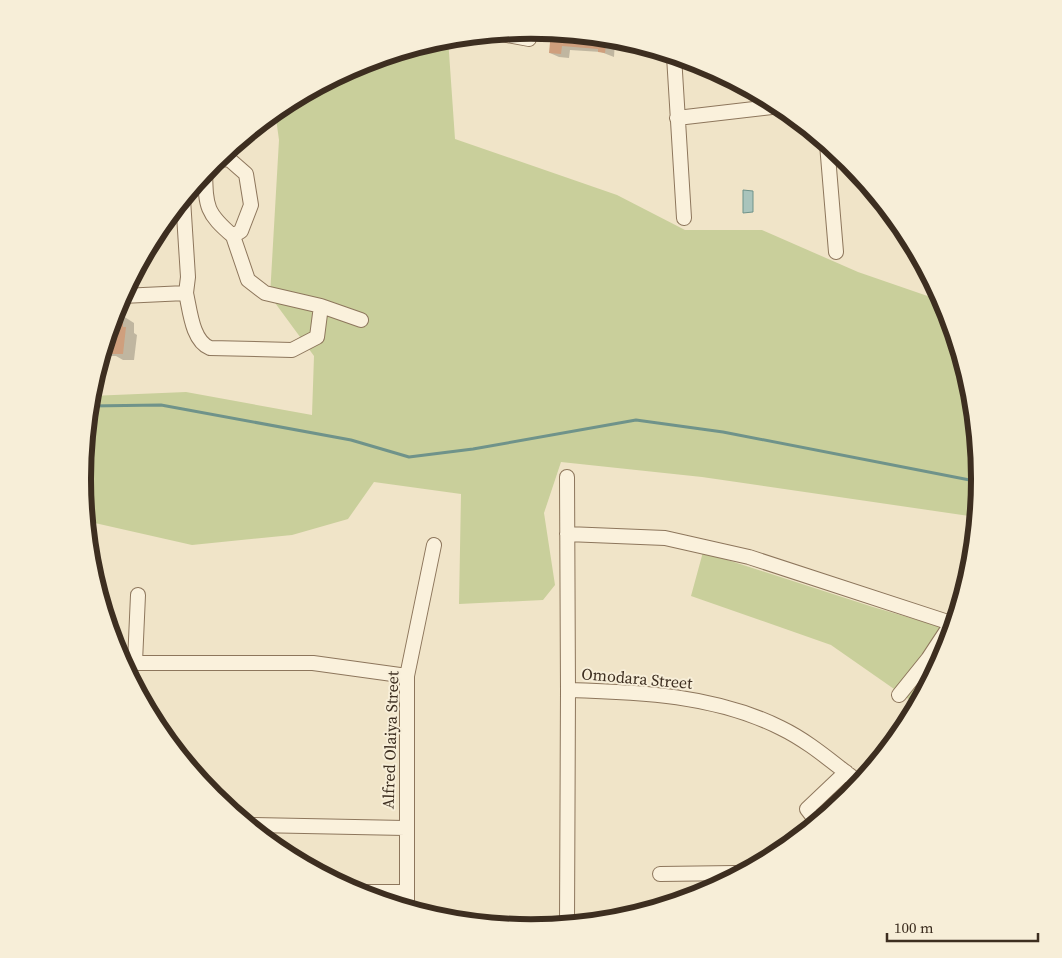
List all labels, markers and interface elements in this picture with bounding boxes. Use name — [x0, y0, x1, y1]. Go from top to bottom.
street label: Omodara Street — [581, 662, 694, 694]
street label: Alfred Olaiya Street — [377, 670, 403, 810]
scale bar — [887, 910, 1038, 942]
text: 100 m — [894, 917, 934, 938]

